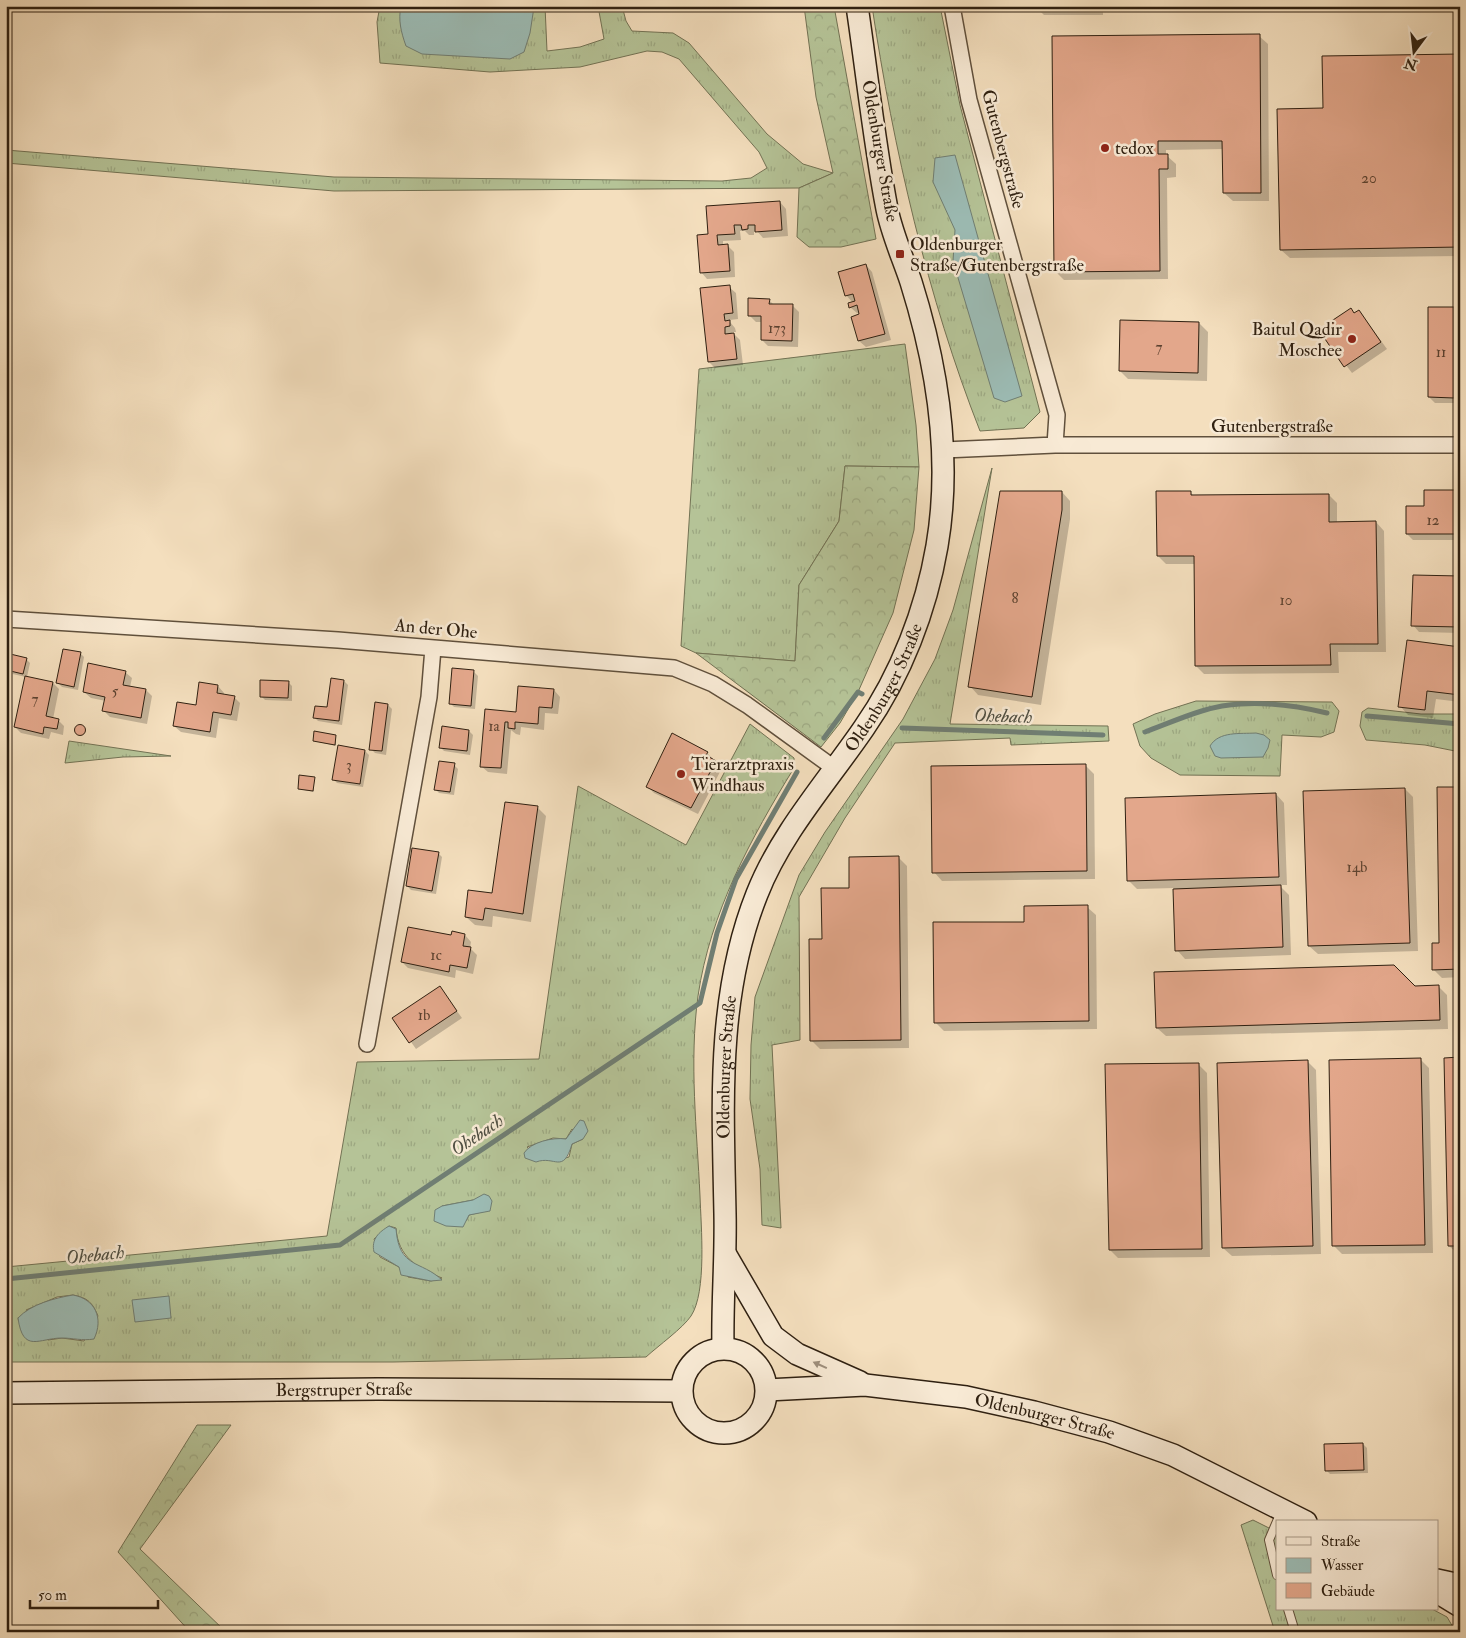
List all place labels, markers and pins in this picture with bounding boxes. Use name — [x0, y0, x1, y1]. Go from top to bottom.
place label: tedox — [1115, 137, 1154, 160]
marker: tedox — [1099, 142, 1111, 154]
place label: Oldenburger Straße/Gutenbergstraße — [910, 233, 1084, 277]
marker: Oldenburger Straße/Gutenbergstraße — [894, 248, 906, 260]
place label: Baitul Qadir Moschee — [1252, 318, 1342, 362]
marker: Baitul Qadir Moschee — [1346, 333, 1358, 345]
place label: Tierarztpraxis Windhaus — [690, 753, 794, 797]
marker: Tierarztpraxis Windhaus — [675, 768, 687, 780]

